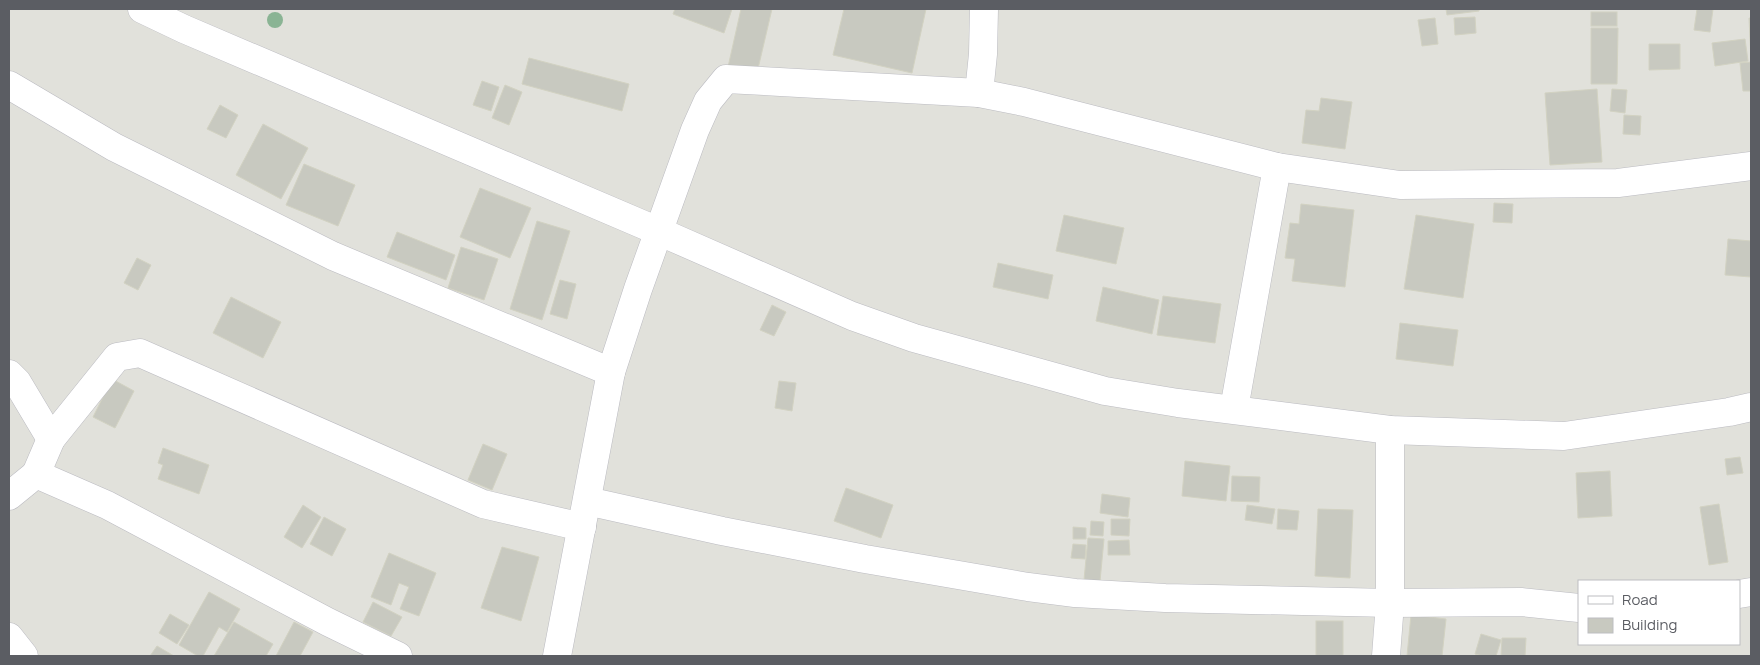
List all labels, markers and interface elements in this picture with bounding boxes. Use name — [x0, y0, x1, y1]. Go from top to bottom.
legend — [1578, 580, 1740, 645]
text: Road — [1622, 589, 1658, 610]
text: Building — [1622, 614, 1677, 635]

